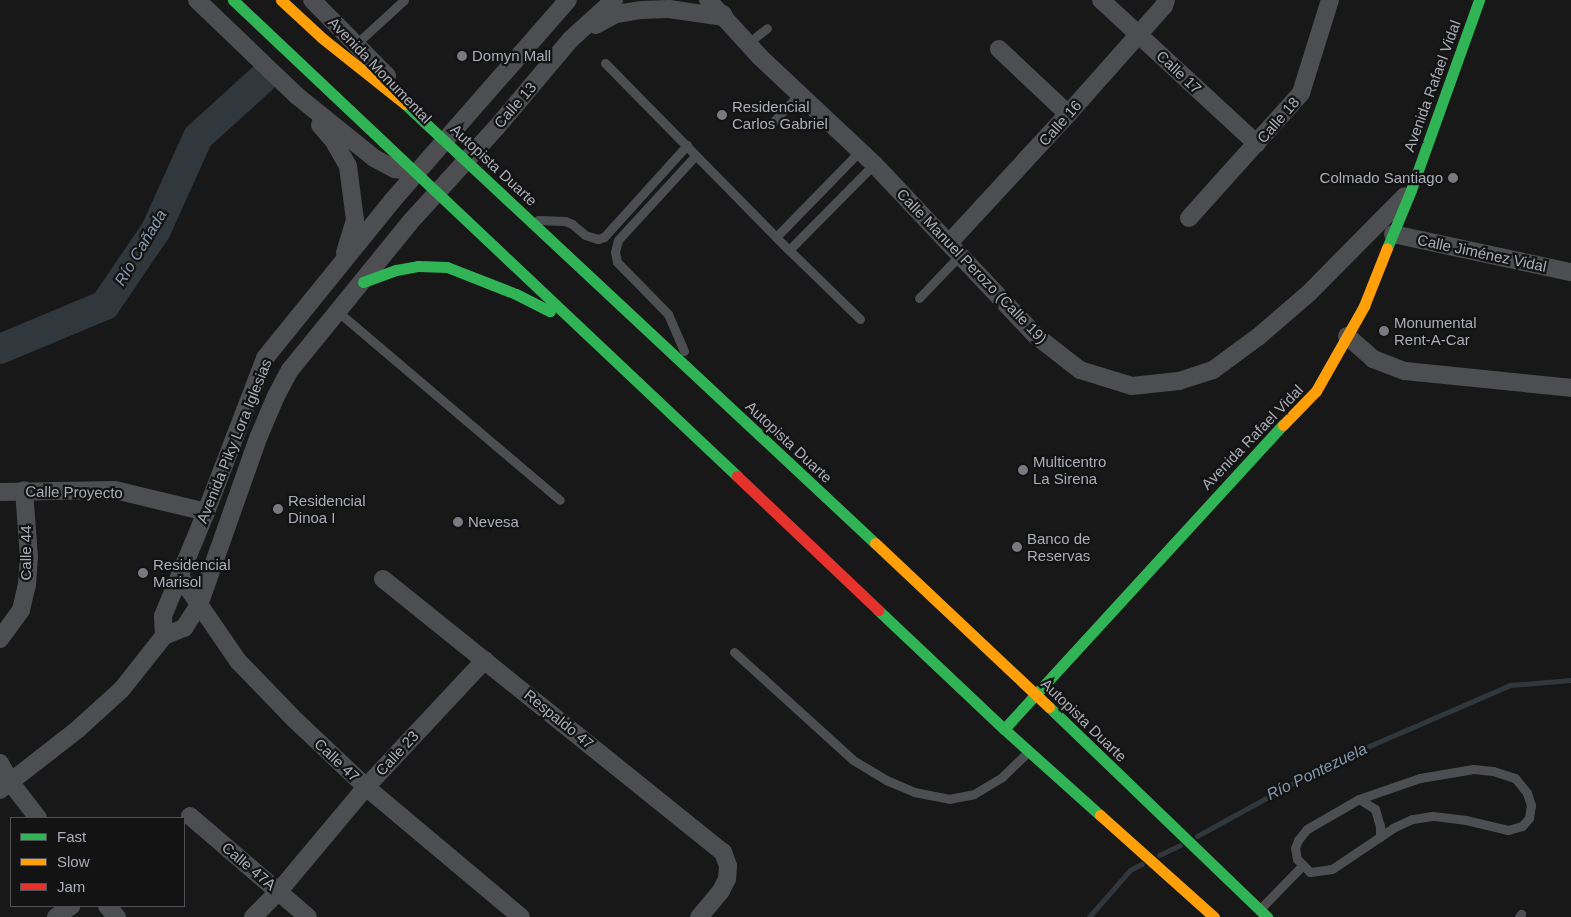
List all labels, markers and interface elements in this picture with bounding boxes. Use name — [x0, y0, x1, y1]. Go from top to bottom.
street label: Avenida Monumental — [325, 13, 435, 127]
street label: Avenida Rafael Vidal — [1400, 18, 1464, 154]
place label: Domyn Mall — [472, 47, 551, 65]
street label: Calle 17 — [1153, 47, 1205, 97]
marker: Domyn Mall — [456, 50, 468, 62]
street label: Calle 13 — [490, 78, 540, 132]
street label: Calle 18 — [1253, 93, 1303, 147]
place label: Residencial Carlos Gabriel — [732, 97, 828, 132]
street label: Calle 16 — [1035, 97, 1085, 149]
marker: Residencial Carlos Gabriel — [716, 109, 728, 121]
street label: Autopista Duarte — [447, 120, 541, 210]
place label: Colmado Santiago — [1320, 169, 1443, 187]
marker: Colmado Santiago — [1447, 172, 1459, 184]
street label: Calle Manuel Perozo (Calle 19) — [893, 185, 1051, 347]
water label: Río Cañada — [111, 206, 171, 290]
street label: Calle Jiménez Vidal — [1416, 231, 1548, 275]
place label: Monumental Rent-A-Car — [1394, 313, 1477, 348]
marker: Monumental Rent-A-Car — [1378, 325, 1390, 337]
street label: Avenida Piky Lora Iglesias — [193, 356, 275, 526]
street label: Avenida Rafael Vidal — [1197, 381, 1307, 493]
street label: Autopista Duarte — [742, 397, 836, 487]
place label: Multicentro La Sirena — [1033, 452, 1106, 487]
marker: Multicentro La Sirena — [1017, 464, 1029, 476]
street label: Calle Proyecto — [25, 482, 123, 502]
place label: Residencial Dinoa I — [288, 491, 366, 526]
marker: Residencial Dinoa I — [272, 503, 284, 515]
place label: Nevesa — [468, 513, 519, 531]
marker: Nevesa — [452, 516, 464, 528]
street label: Calle 44 — [17, 525, 35, 581]
place label: Banco de Reservas — [1027, 529, 1090, 564]
marker: Banco de Reservas — [1011, 541, 1023, 553]
place label: Residencial Marisol — [153, 555, 231, 590]
marker: Residencial Marisol — [137, 567, 149, 579]
street label: Autopista Duarte — [1038, 675, 1130, 765]
street label: Respaldo 47 — [521, 686, 597, 752]
street label: Calle 23 — [372, 727, 422, 779]
street label: Calle 47 — [311, 735, 363, 785]
water label: Río Pontezuela — [1264, 739, 1370, 805]
legend — [10, 817, 185, 907]
text: Fast — [57, 828, 86, 845]
street label: Calle 47A — [218, 838, 280, 894]
text: Slow — [57, 853, 90, 870]
text: Jam — [57, 878, 85, 895]

